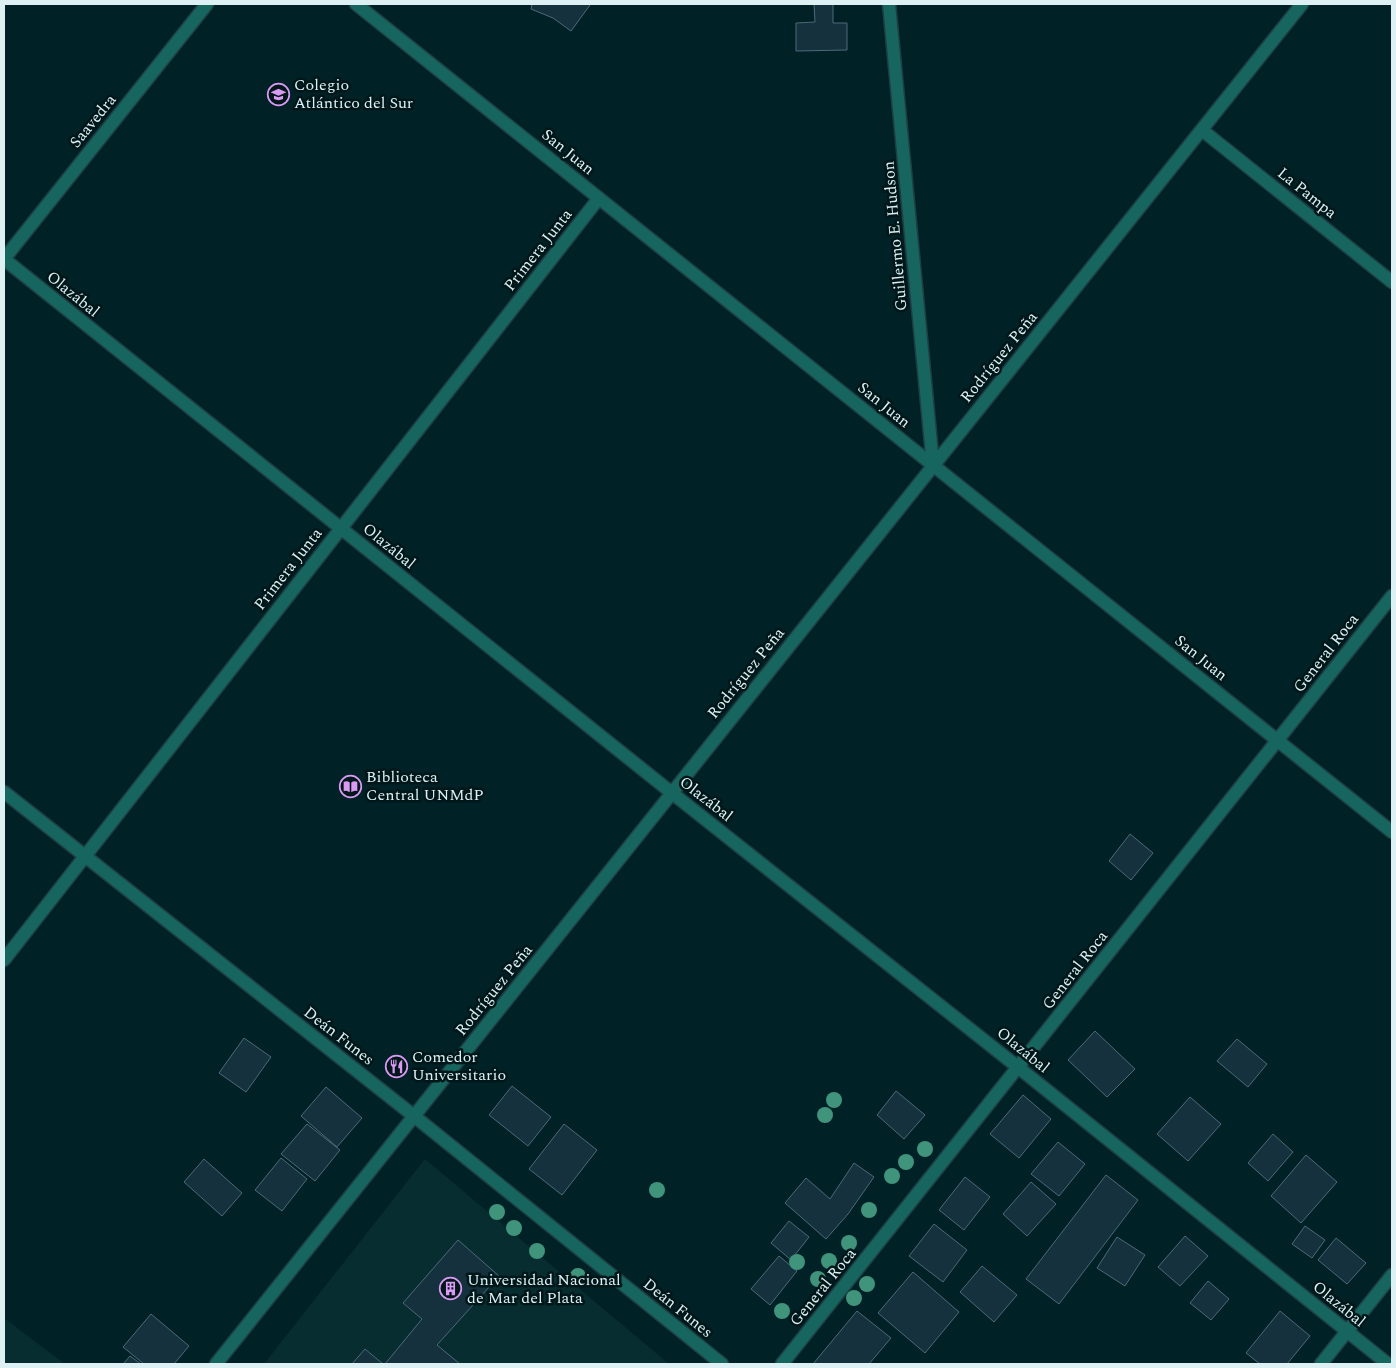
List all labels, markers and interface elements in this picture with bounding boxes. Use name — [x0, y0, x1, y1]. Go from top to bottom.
place label: Colegio Atlántico del Sur — [294, 73, 413, 115]
school or university icon: Colegio Atlántico del Sur — [266, 82, 290, 106]
street label: Saavedra — [64, 89, 122, 153]
street label: San Juan — [536, 123, 600, 181]
street label: Guillermo E. Hudson — [876, 160, 914, 312]
street label: La Pampa — [1272, 162, 1342, 225]
street label: Primera Junta — [498, 203, 578, 296]
street label: Olazábal — [41, 265, 105, 323]
street label: Rodríguez Peña — [955, 306, 1044, 408]
street label: San Juan — [852, 376, 916, 434]
street label: Olazábal — [357, 517, 421, 575]
street label: Primera Junta — [248, 522, 328, 615]
street label: General Roca — [1287, 608, 1365, 698]
street label: Rodríguez Peña — [702, 622, 791, 724]
street label: San Juan — [1169, 629, 1233, 687]
place label: Biblioteca Central UNMdP — [366, 765, 484, 807]
street label: Olazábal — [674, 770, 738, 828]
library icon: Biblioteca Central UNMdP — [338, 774, 362, 798]
street label: General Roca — [1036, 925, 1114, 1015]
street label: Rodríguez Peña — [450, 939, 539, 1041]
street label: Deán Funes — [299, 1001, 379, 1071]
street label: Olazábal — [991, 1021, 1055, 1079]
place label: Comedor Universitario — [412, 1045, 506, 1087]
restaurant icon: Comedor Universitario — [384, 1054, 408, 1078]
street label: General Roca — [784, 1242, 862, 1331]
place label: Universidad Nacional de Mar del Plata — [467, 1268, 621, 1310]
street label: Deán Funes — [638, 1272, 718, 1344]
street label: Olazábal — [1307, 1275, 1371, 1333]
building icon: Universidad Nacional de Mar del Plata — [439, 1277, 463, 1301]

